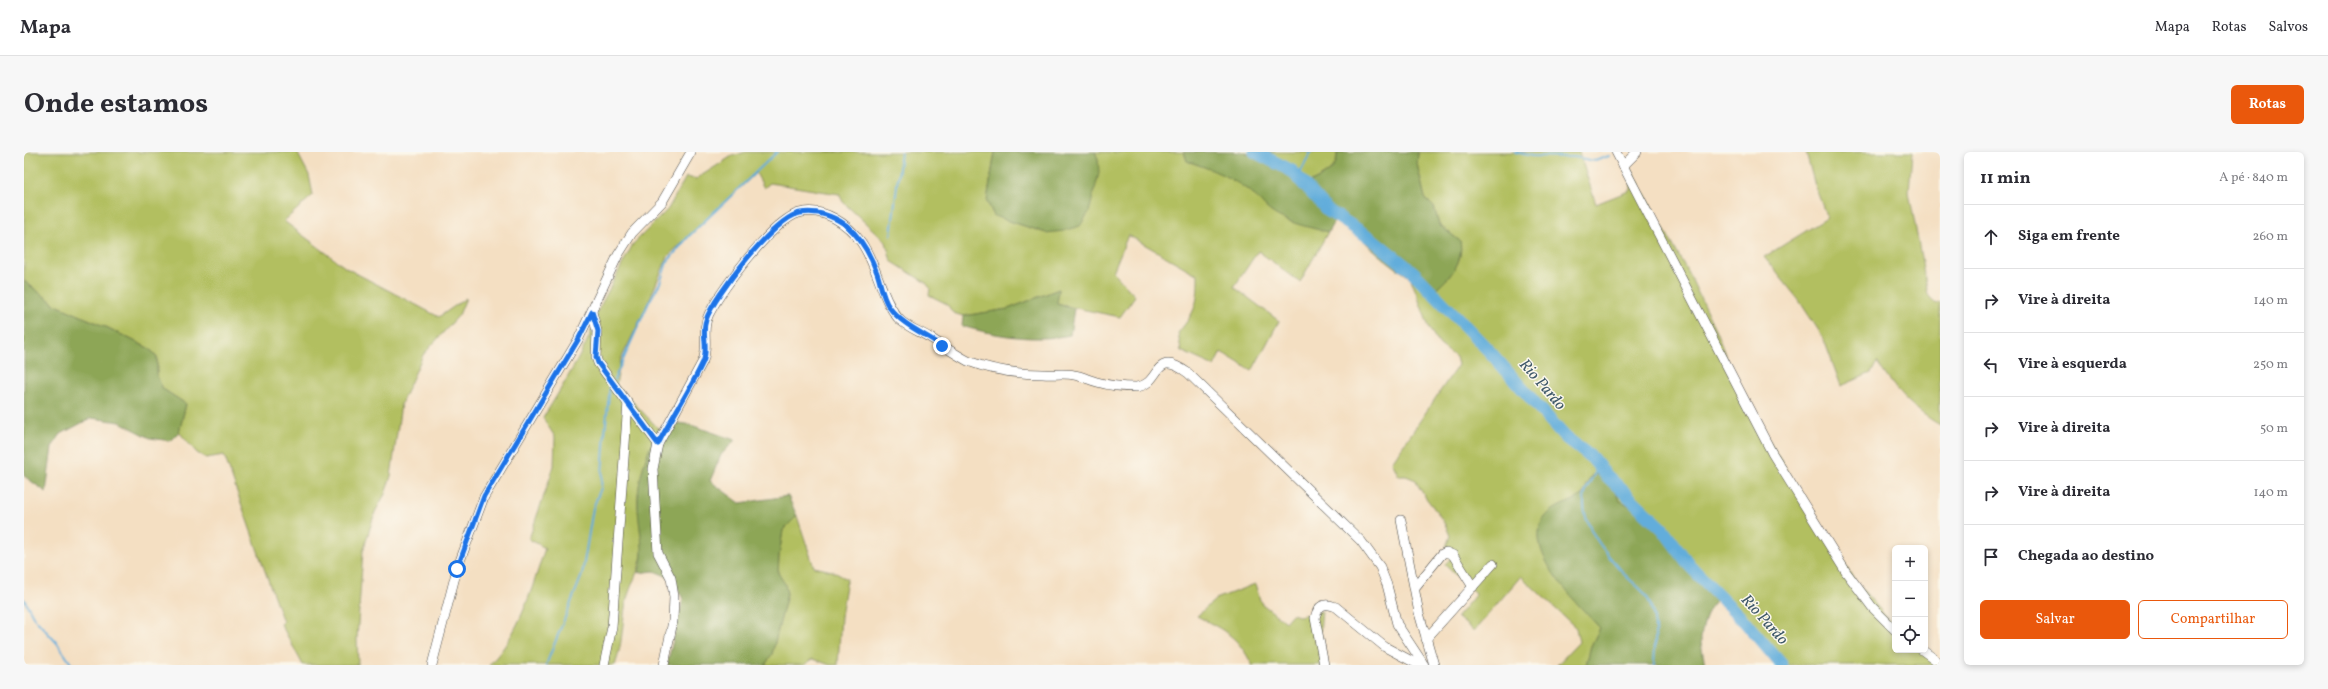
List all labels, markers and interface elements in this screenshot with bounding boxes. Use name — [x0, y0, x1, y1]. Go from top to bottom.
text: Mapa — [20, 15, 71, 41]
text: Mapa — [2155, 18, 2190, 37]
text: Rotas — [2212, 18, 2246, 37]
text: Salvos — [2268, 18, 2308, 37]
text: Onde estamos — [24, 85, 208, 124]
button: Rotas — [2231, 85, 2304, 124]
text: 11 min — [1980, 167, 2031, 190]
text: A pé · 840 m — [2219, 169, 2288, 187]
icon: ahead — [1980, 226, 2002, 248]
text: Siga em frente — [2018, 226, 2120, 247]
text: 260 m — [2253, 228, 2288, 246]
icon: right — [1980, 290, 2002, 312]
text: Vire à direita — [2018, 290, 2110, 311]
text: 140 m — [2254, 292, 2288, 310]
route end — [933, 337, 951, 355]
icon: left — [1980, 354, 2002, 376]
text: Vire à esquerda — [2018, 354, 2127, 375]
water label: Rio Pardo — [1514, 355, 1571, 416]
text: 250 m — [2253, 356, 2288, 374]
icon: right — [1980, 418, 2002, 440]
text: Vire à direita — [2018, 418, 2110, 439]
text: 50 m — [2260, 420, 2288, 438]
icon: right — [1980, 482, 2002, 504]
text: Vire à direita — [2018, 482, 2110, 503]
text: 140 m — [2254, 484, 2288, 502]
map controls — [1892, 545, 1928, 653]
button: + — [1892, 545, 1928, 581]
icon: arrive — [1980, 546, 2002, 568]
text: Chegada ao destino — [2018, 546, 2154, 567]
route start — [448, 560, 466, 578]
button: − — [1892, 581, 1928, 617]
water label: Rio Pardo — [1735, 590, 1793, 651]
button: Salvar — [1980, 600, 2130, 639]
button: Compartilhar — [2138, 600, 2288, 639]
button: locate — [1892, 617, 1928, 653]

